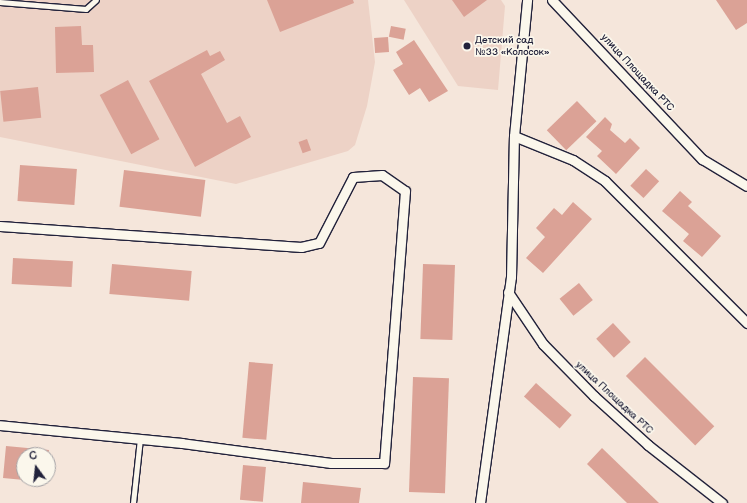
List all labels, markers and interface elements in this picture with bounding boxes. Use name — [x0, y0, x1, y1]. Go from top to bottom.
street label: улица Площадка РТС — [598, 32, 676, 114]
place label: Детский сад №33 «Колосок» — [475, 34, 549, 58]
marker: Детский сад №33 «Колосок» — [462, 41, 472, 51]
street label: улица Площадка РТС — [573, 359, 655, 437]
north arrow — [16, 447, 56, 487]
text: С — [28, 449, 38, 463]

